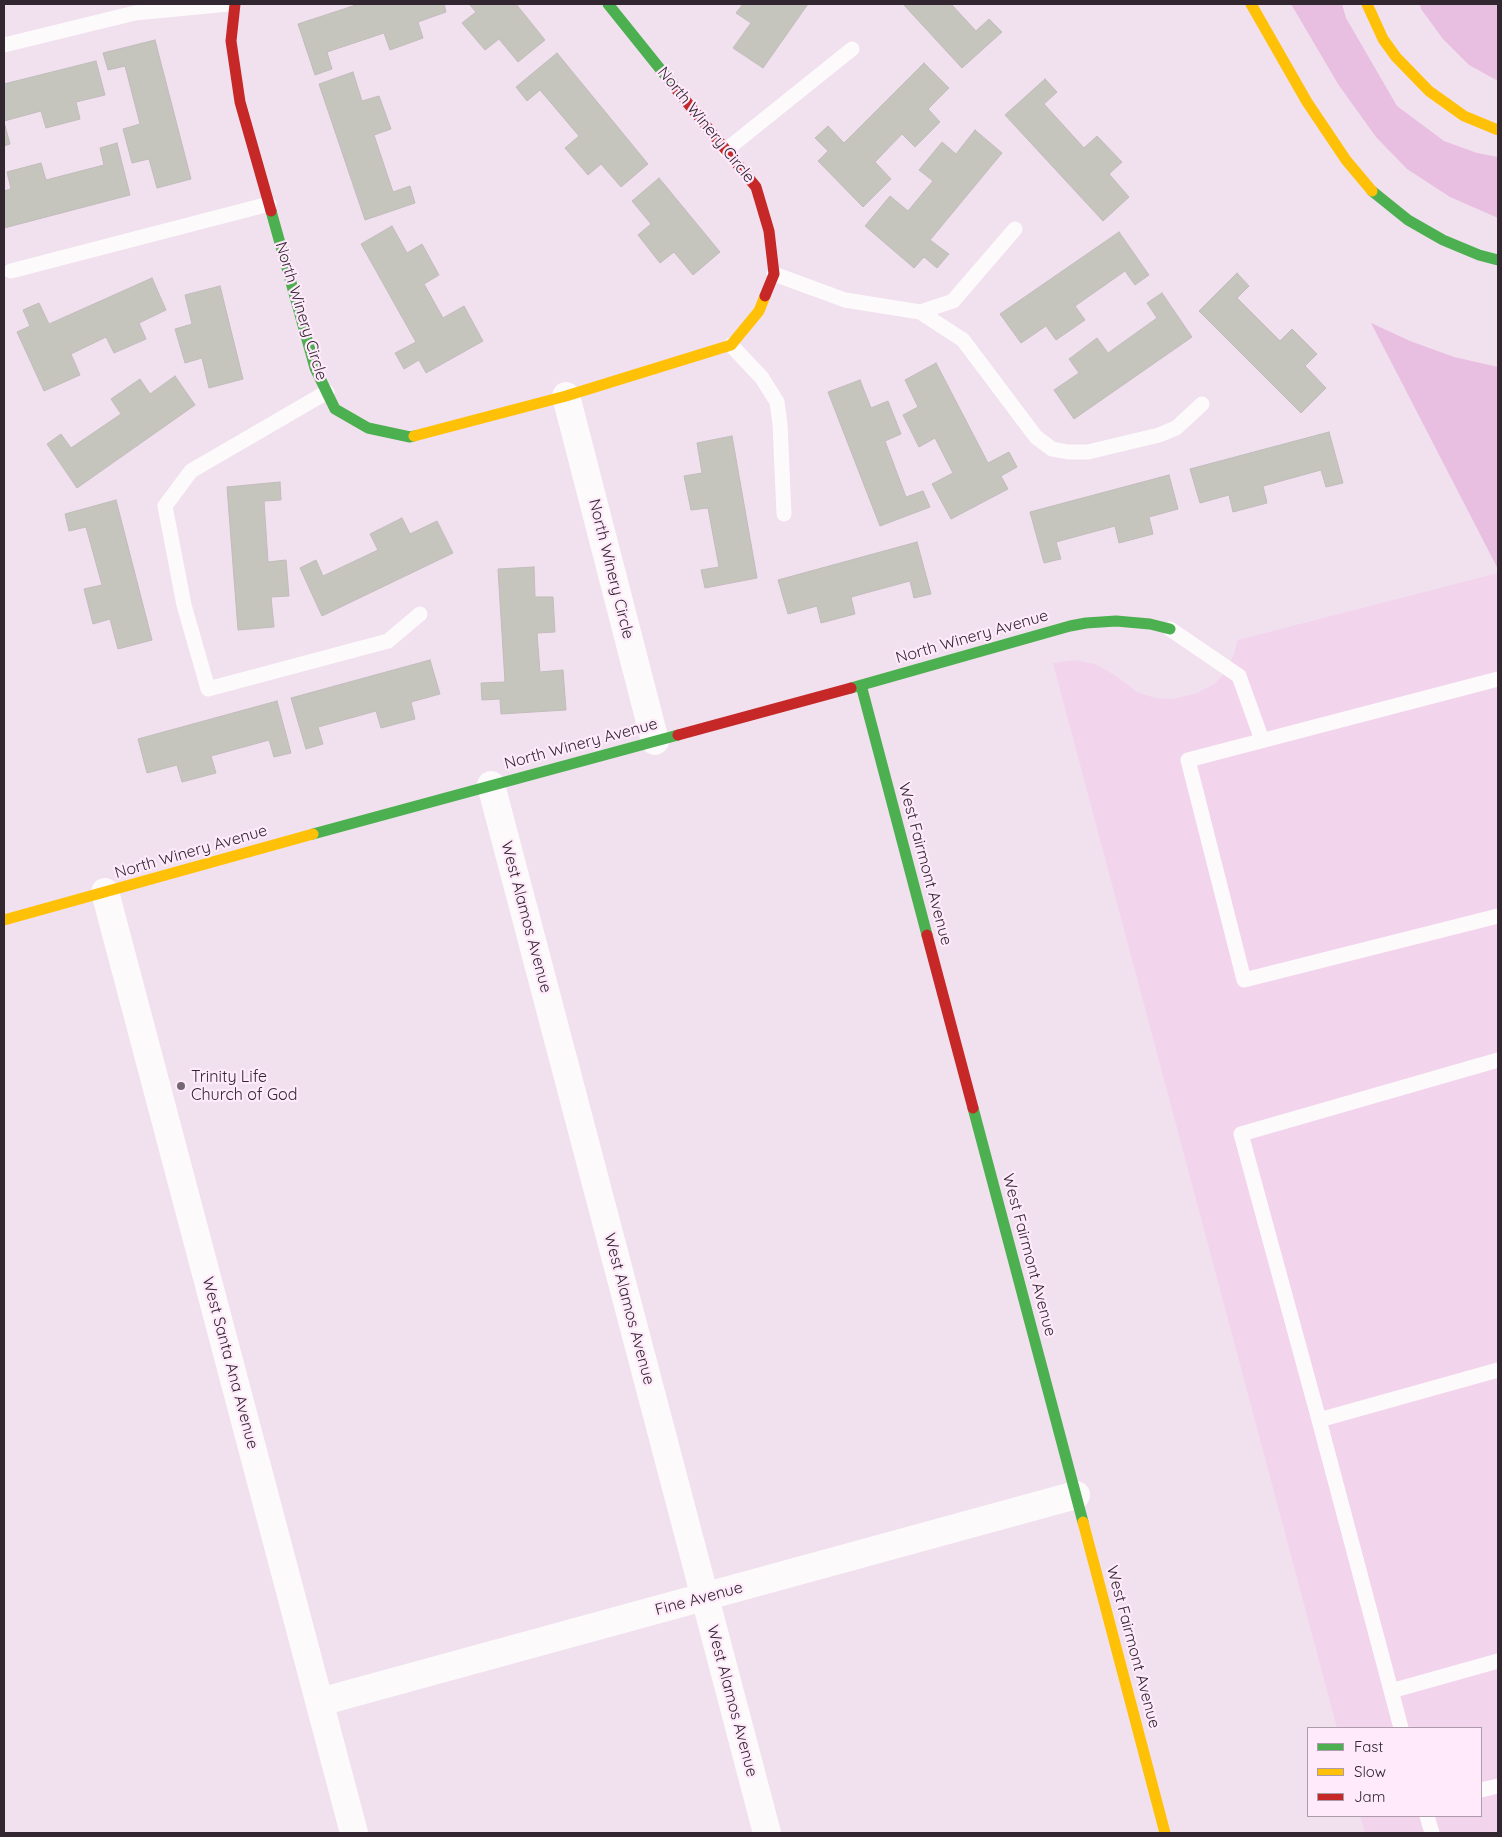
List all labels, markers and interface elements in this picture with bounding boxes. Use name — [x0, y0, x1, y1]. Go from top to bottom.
street label: North Winery Circle — [653, 63, 759, 187]
street label: North Winery Circle — [271, 240, 331, 382]
street label: North Winery Circle — [584, 497, 638, 641]
street label: North Winery Avenue — [893, 606, 1051, 668]
street label: North Winery Avenue — [502, 714, 660, 774]
street label: West Fairmont Avenue — [894, 781, 956, 947]
street label: North Winery Avenue — [112, 821, 270, 883]
street label: West Alamos Avenue — [497, 839, 555, 995]
place label: Trinity Life Church of God — [191, 1067, 297, 1105]
marker: Trinity Life Church of God — [175, 1080, 187, 1092]
street label: West Fairmont Avenue — [998, 1172, 1060, 1338]
street label: West Alamos Avenue — [600, 1231, 658, 1387]
street label: West Santa Ana Avenue — [198, 1275, 262, 1451]
street label: West Fairmont Avenue — [1102, 1564, 1164, 1730]
street label: Fine Avenue — [653, 1578, 745, 1620]
street label: West Alamos Avenue — [703, 1623, 761, 1779]
legend — [1307, 1727, 1482, 1817]
text: Fast — [1354, 1737, 1383, 1756]
text: Slow — [1354, 1762, 1386, 1781]
text: Jam — [1354, 1787, 1385, 1806]

